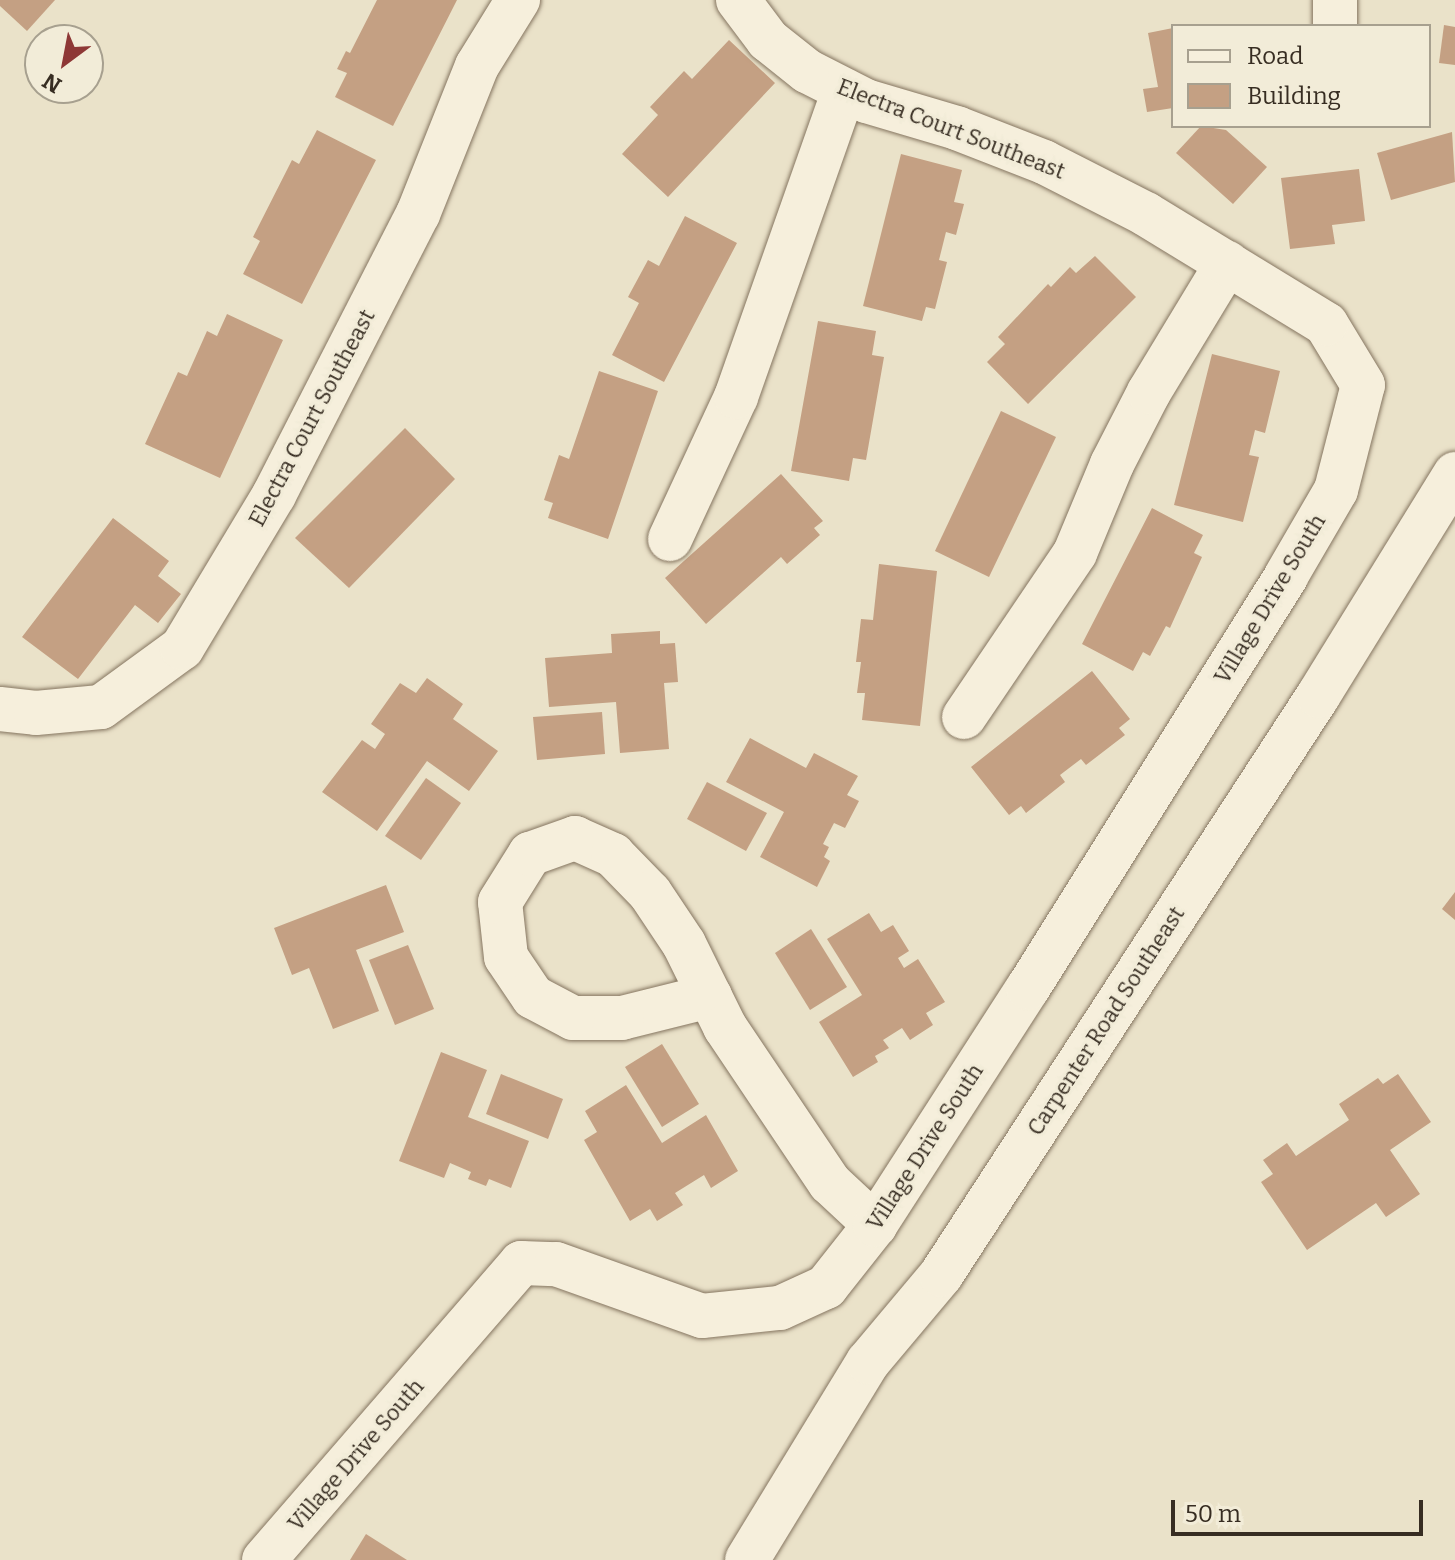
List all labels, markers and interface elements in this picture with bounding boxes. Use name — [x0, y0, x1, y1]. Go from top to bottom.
north arrow — [24, 24, 104, 104]
legend — [1171, 24, 1431, 128]
text: Road — [1247, 42, 1303, 70]
text: N — [38, 67, 66, 99]
street label: Electra Court Southeast — [833, 73, 1069, 185]
text: Building — [1247, 82, 1341, 110]
street label: Electra Court Southeast — [244, 305, 380, 531]
street label: Village Drive South — [1209, 510, 1331, 688]
street label: Carpenter Road Southeast — [1022, 902, 1190, 1140]
street label: Village Drive South — [861, 1059, 989, 1235]
street label: Village Drive South — [283, 1374, 429, 1536]
scale bar — [1175, 1484, 1427, 1534]
text: 50 m — [1185, 1500, 1241, 1528]

